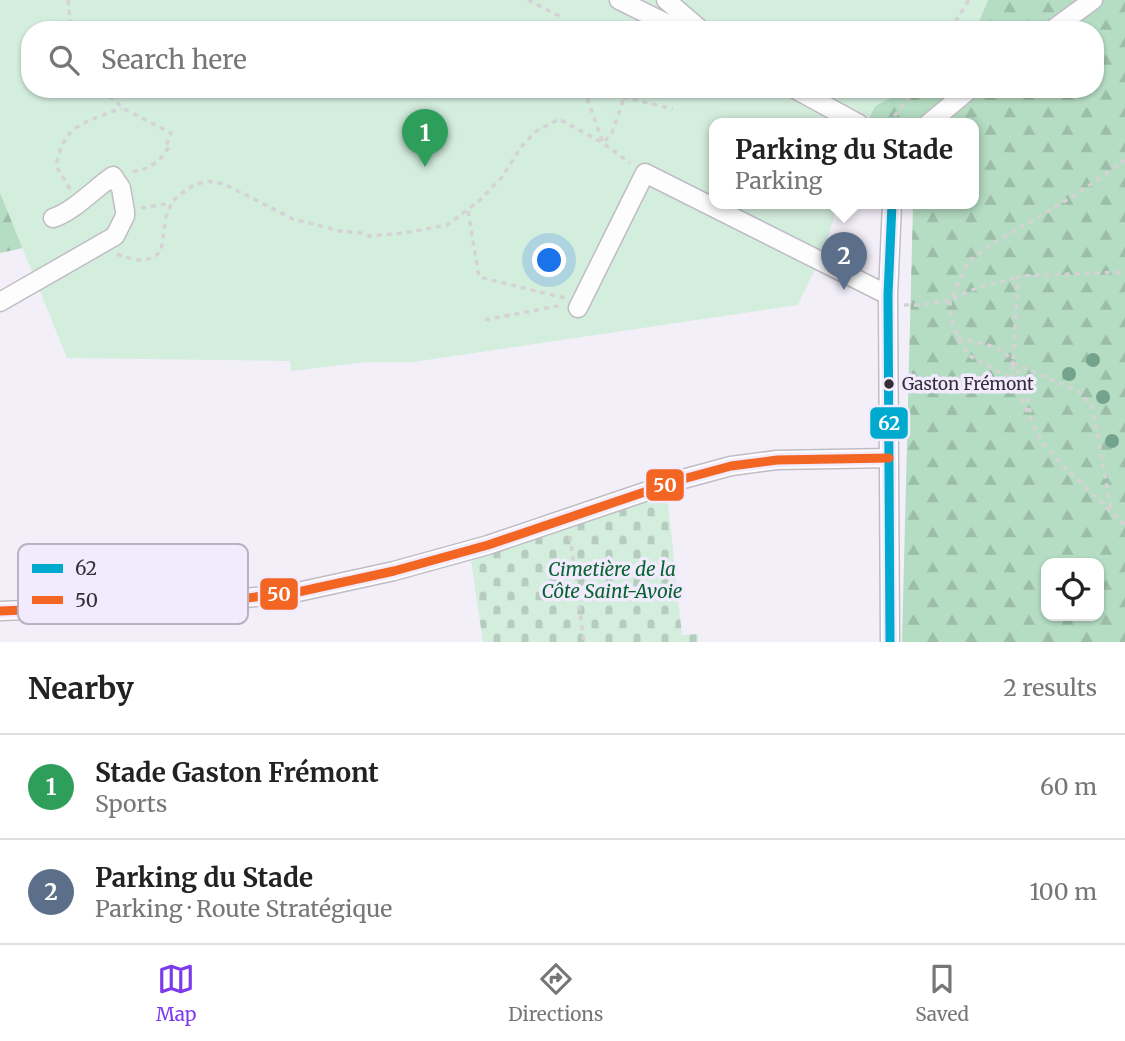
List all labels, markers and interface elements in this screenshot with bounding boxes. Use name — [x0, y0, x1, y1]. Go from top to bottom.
search box — [21, 21, 1104, 98]
icon: search — [45, 41, 83, 79]
text: Search here — [101, 43, 247, 76]
pin: 1 — [402, 109, 448, 167]
popup — [709, 118, 979, 209]
text: Parking du Stade — [735, 133, 953, 166]
text: Parking — [735, 166, 823, 195]
pin: 2 — [821, 232, 867, 290]
your location — [532, 243, 566, 277]
place label: Gaston Frémont — [902, 373, 1034, 395]
marker: Gaston Frémont — [882, 377, 896, 391]
line badge: 62 — [869, 406, 909, 440]
text: 62 — [878, 411, 900, 435]
line badge: 50 — [645, 468, 685, 502]
text: 50 — [653, 473, 677, 497]
legend — [18, 544, 248, 624]
text: 62 — [75, 556, 97, 580]
park label: Cimetière de la Côte Saint-Avoie — [541, 557, 683, 603]
map controls — [1041, 558, 1104, 621]
button: locate — [1041, 558, 1104, 621]
line badge: 50 — [259, 577, 299, 611]
text: 50 — [267, 582, 291, 606]
text: 50 — [75, 588, 98, 612]
text: Nearby — [28, 669, 134, 707]
text: 2 results — [1003, 673, 1097, 702]
text: Stade Gaston Frémont — [95, 756, 379, 789]
text: 1 — [46, 772, 56, 801]
text: 60 m — [1040, 772, 1097, 801]
text: Sports — [95, 789, 167, 818]
text: Parking du Stade — [95, 861, 313, 894]
text: 2 — [44, 877, 58, 906]
text: 100 m — [1029, 877, 1097, 906]
text: Parking · Route Stratégique — [95, 894, 392, 923]
tab: Map — [156, 960, 196, 1026]
tab: Directions — [508, 960, 603, 1026]
tab: Saved — [915, 960, 969, 1026]

